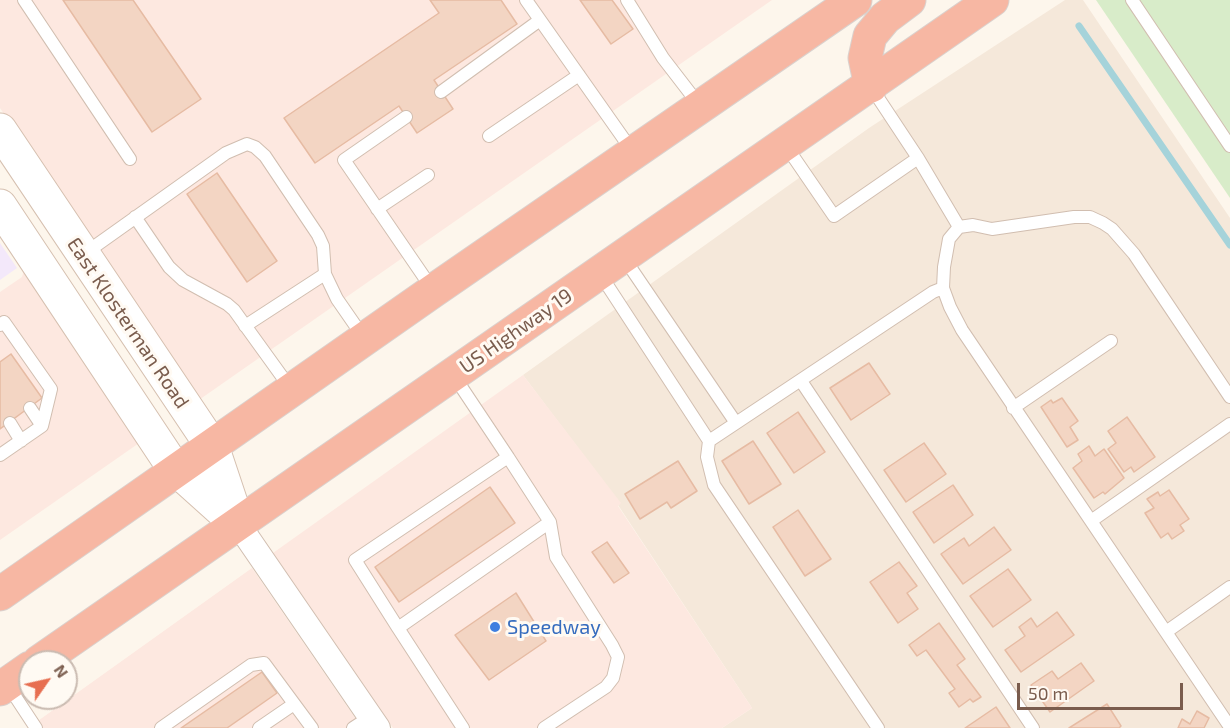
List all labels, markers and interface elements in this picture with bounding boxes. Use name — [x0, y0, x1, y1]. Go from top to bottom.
street label: East Klosterman Road — [62, 233, 194, 413]
street label: US Highway 19 — [455, 283, 577, 379]
place label: Speedway — [507, 615, 601, 639]
marker: Speedway — [488, 620, 502, 634]
north arrow — [18, 650, 78, 710]
text: N — [51, 661, 73, 681]
scale bar — [1020, 671, 1186, 709]
text: 50 m — [1028, 682, 1068, 704]

